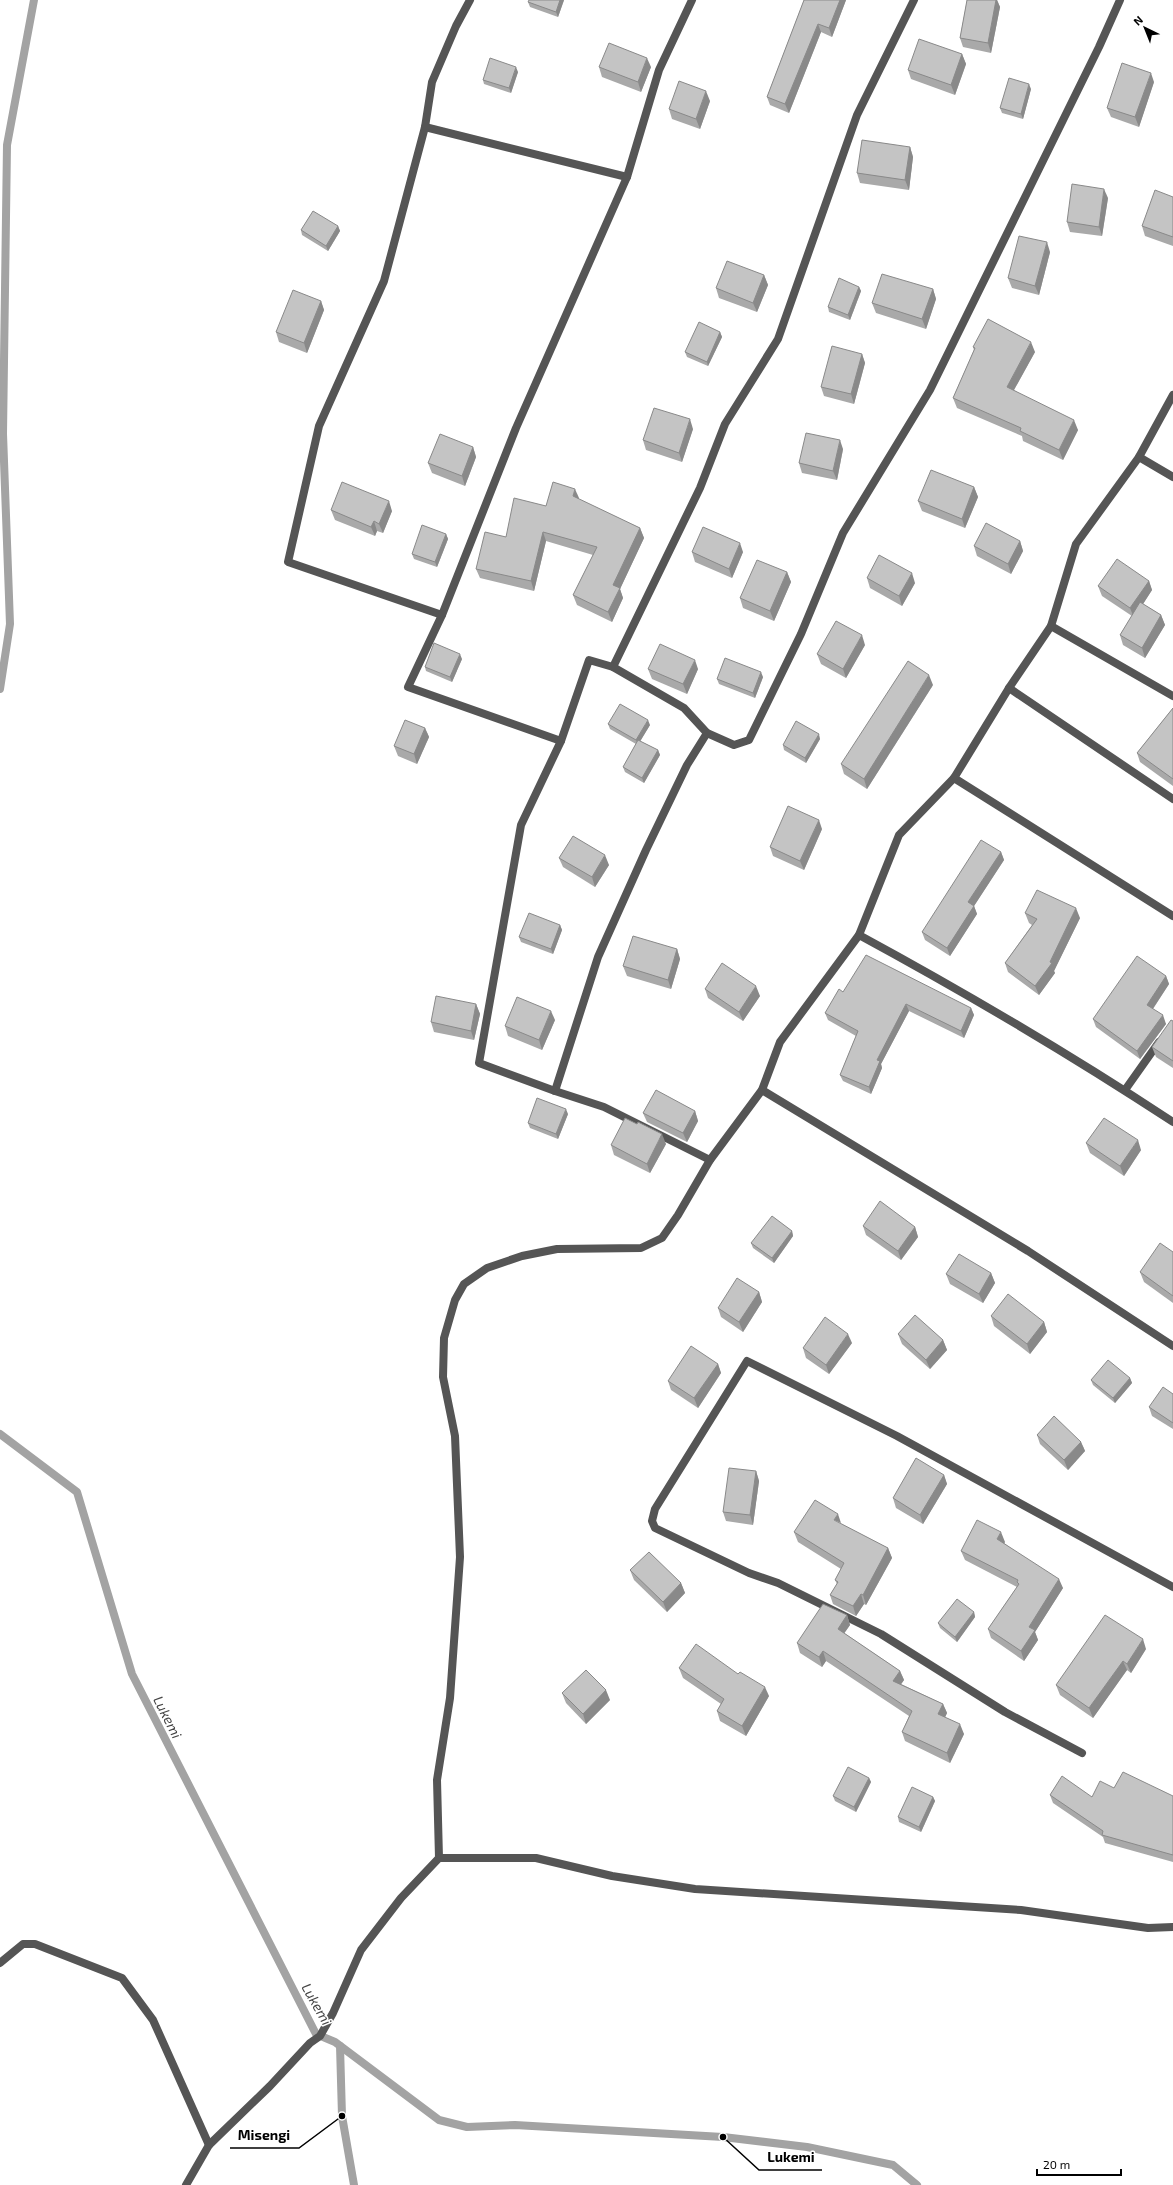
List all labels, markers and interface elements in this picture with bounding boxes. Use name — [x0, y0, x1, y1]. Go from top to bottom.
north arrow — [1125, 8, 1165, 48]
text: N — [1130, 13, 1145, 28]
water label: Lukemi — [150, 1693, 186, 1742]
water label: Lukemi — [298, 1980, 336, 2028]
callout: Misengi — [230, 2122, 299, 2148]
text: Misengi — [238, 2126, 290, 2143]
callout: Lukemi — [759, 2144, 822, 2170]
text: Lukemi — [767, 2148, 815, 2165]
scale bar — [1037, 2151, 1121, 2177]
text: 20 m — [1043, 2157, 1070, 2171]

